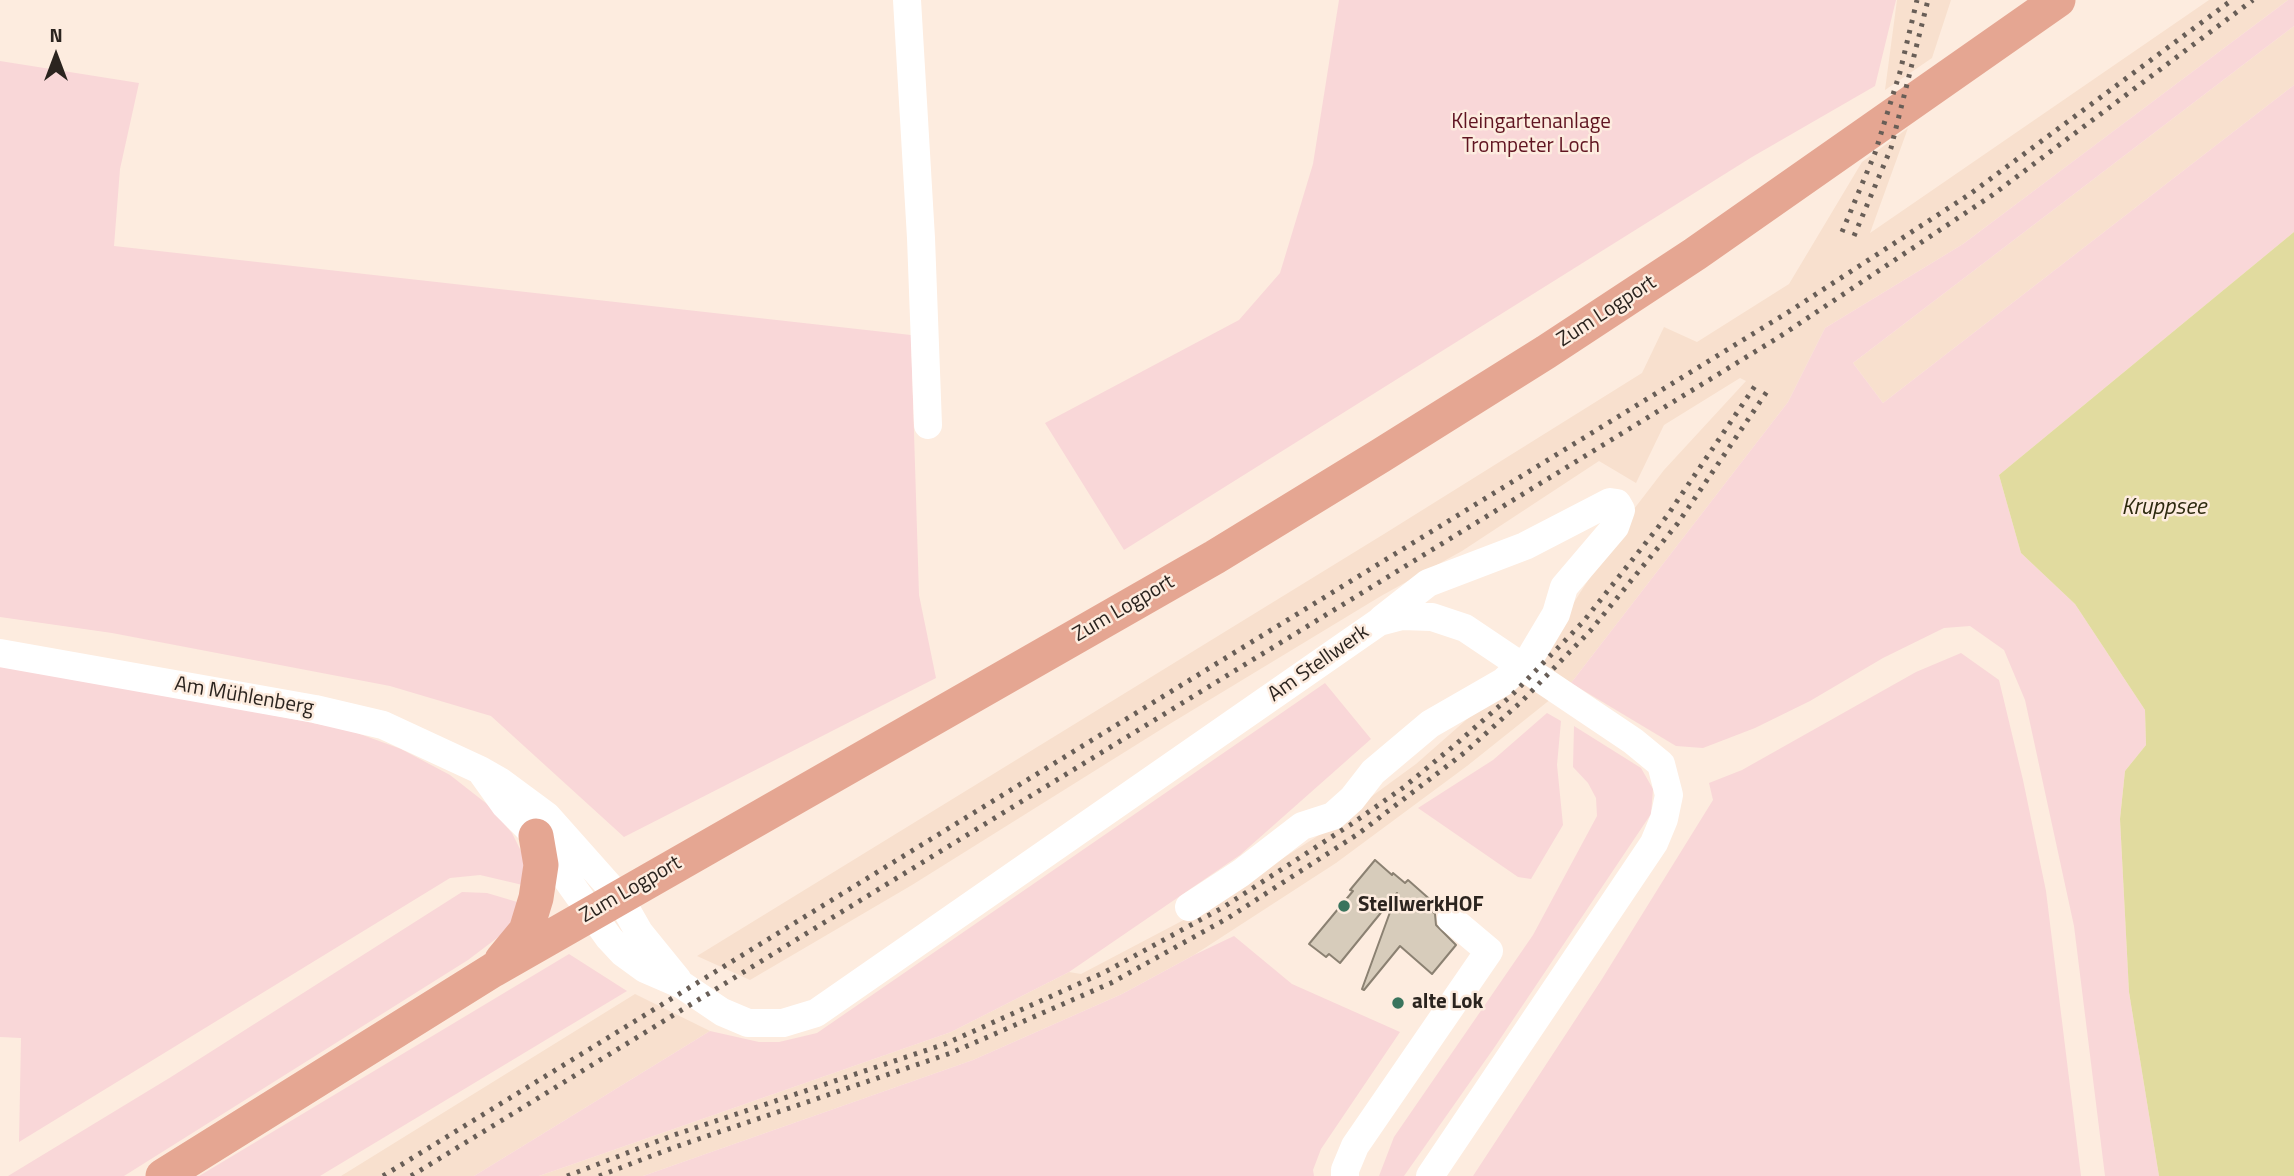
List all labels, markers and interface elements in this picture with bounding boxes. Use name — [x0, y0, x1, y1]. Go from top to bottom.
text: N — [49, 20, 63, 49]
north arrow — [21, 21, 91, 91]
park label: Kleingartenanlage Trompeter Loch — [1451, 110, 1611, 160]
street label: Zum Logport — [1553, 271, 1661, 353]
water label: Kruppsee — [2122, 494, 2206, 522]
street label: Zum Logport — [1069, 570, 1179, 648]
street label: Am Stellwerk — [1264, 620, 1374, 708]
street label: Am Mühlenberg — [172, 672, 316, 722]
street label: Zum Logport — [576, 851, 686, 929]
place label: StellwerkHOF — [1358, 893, 1484, 919]
marker: StellwerkHOF — [1336, 898, 1352, 914]
place label: alte Lok — [1412, 990, 1483, 1016]
marker: alte Lok — [1390, 995, 1406, 1011]

